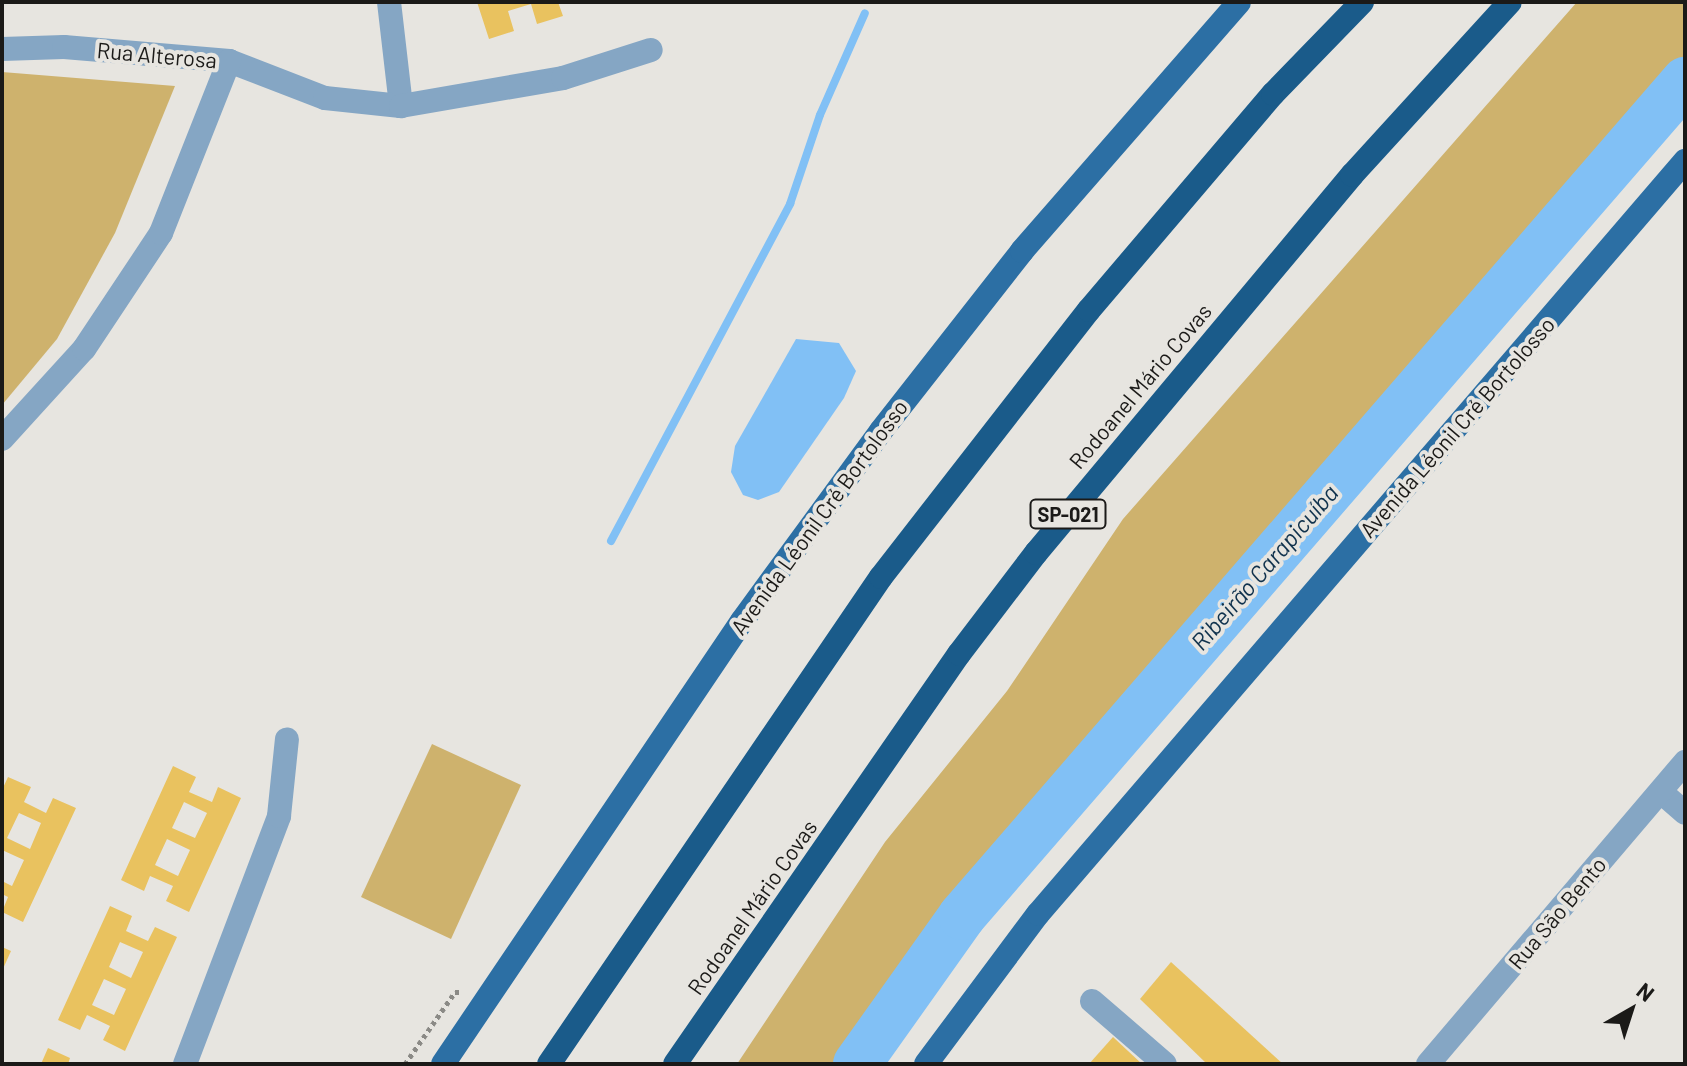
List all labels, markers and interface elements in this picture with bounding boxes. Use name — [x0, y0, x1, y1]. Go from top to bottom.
street label: Rua Alterosa — [96, 37, 218, 73]
street label: Rodoanel Mário Covas — [1063, 298, 1217, 474]
street label: Avenida Léonil Cré Bortolosso — [1354, 311, 1560, 543]
street label: Avenida Léonil Cré Bortolosso — [725, 394, 913, 640]
water label: Ribeirão Carapicuíba — [1184, 478, 1344, 656]
road number: SP-021 — [1028, 498, 1108, 530]
street label: Rodoanel Mário Covas — [682, 814, 822, 1000]
street label: Rua São Bento — [1502, 852, 1612, 974]
north arrow — [1591, 970, 1671, 1050]
text: N — [1632, 977, 1660, 1006]

